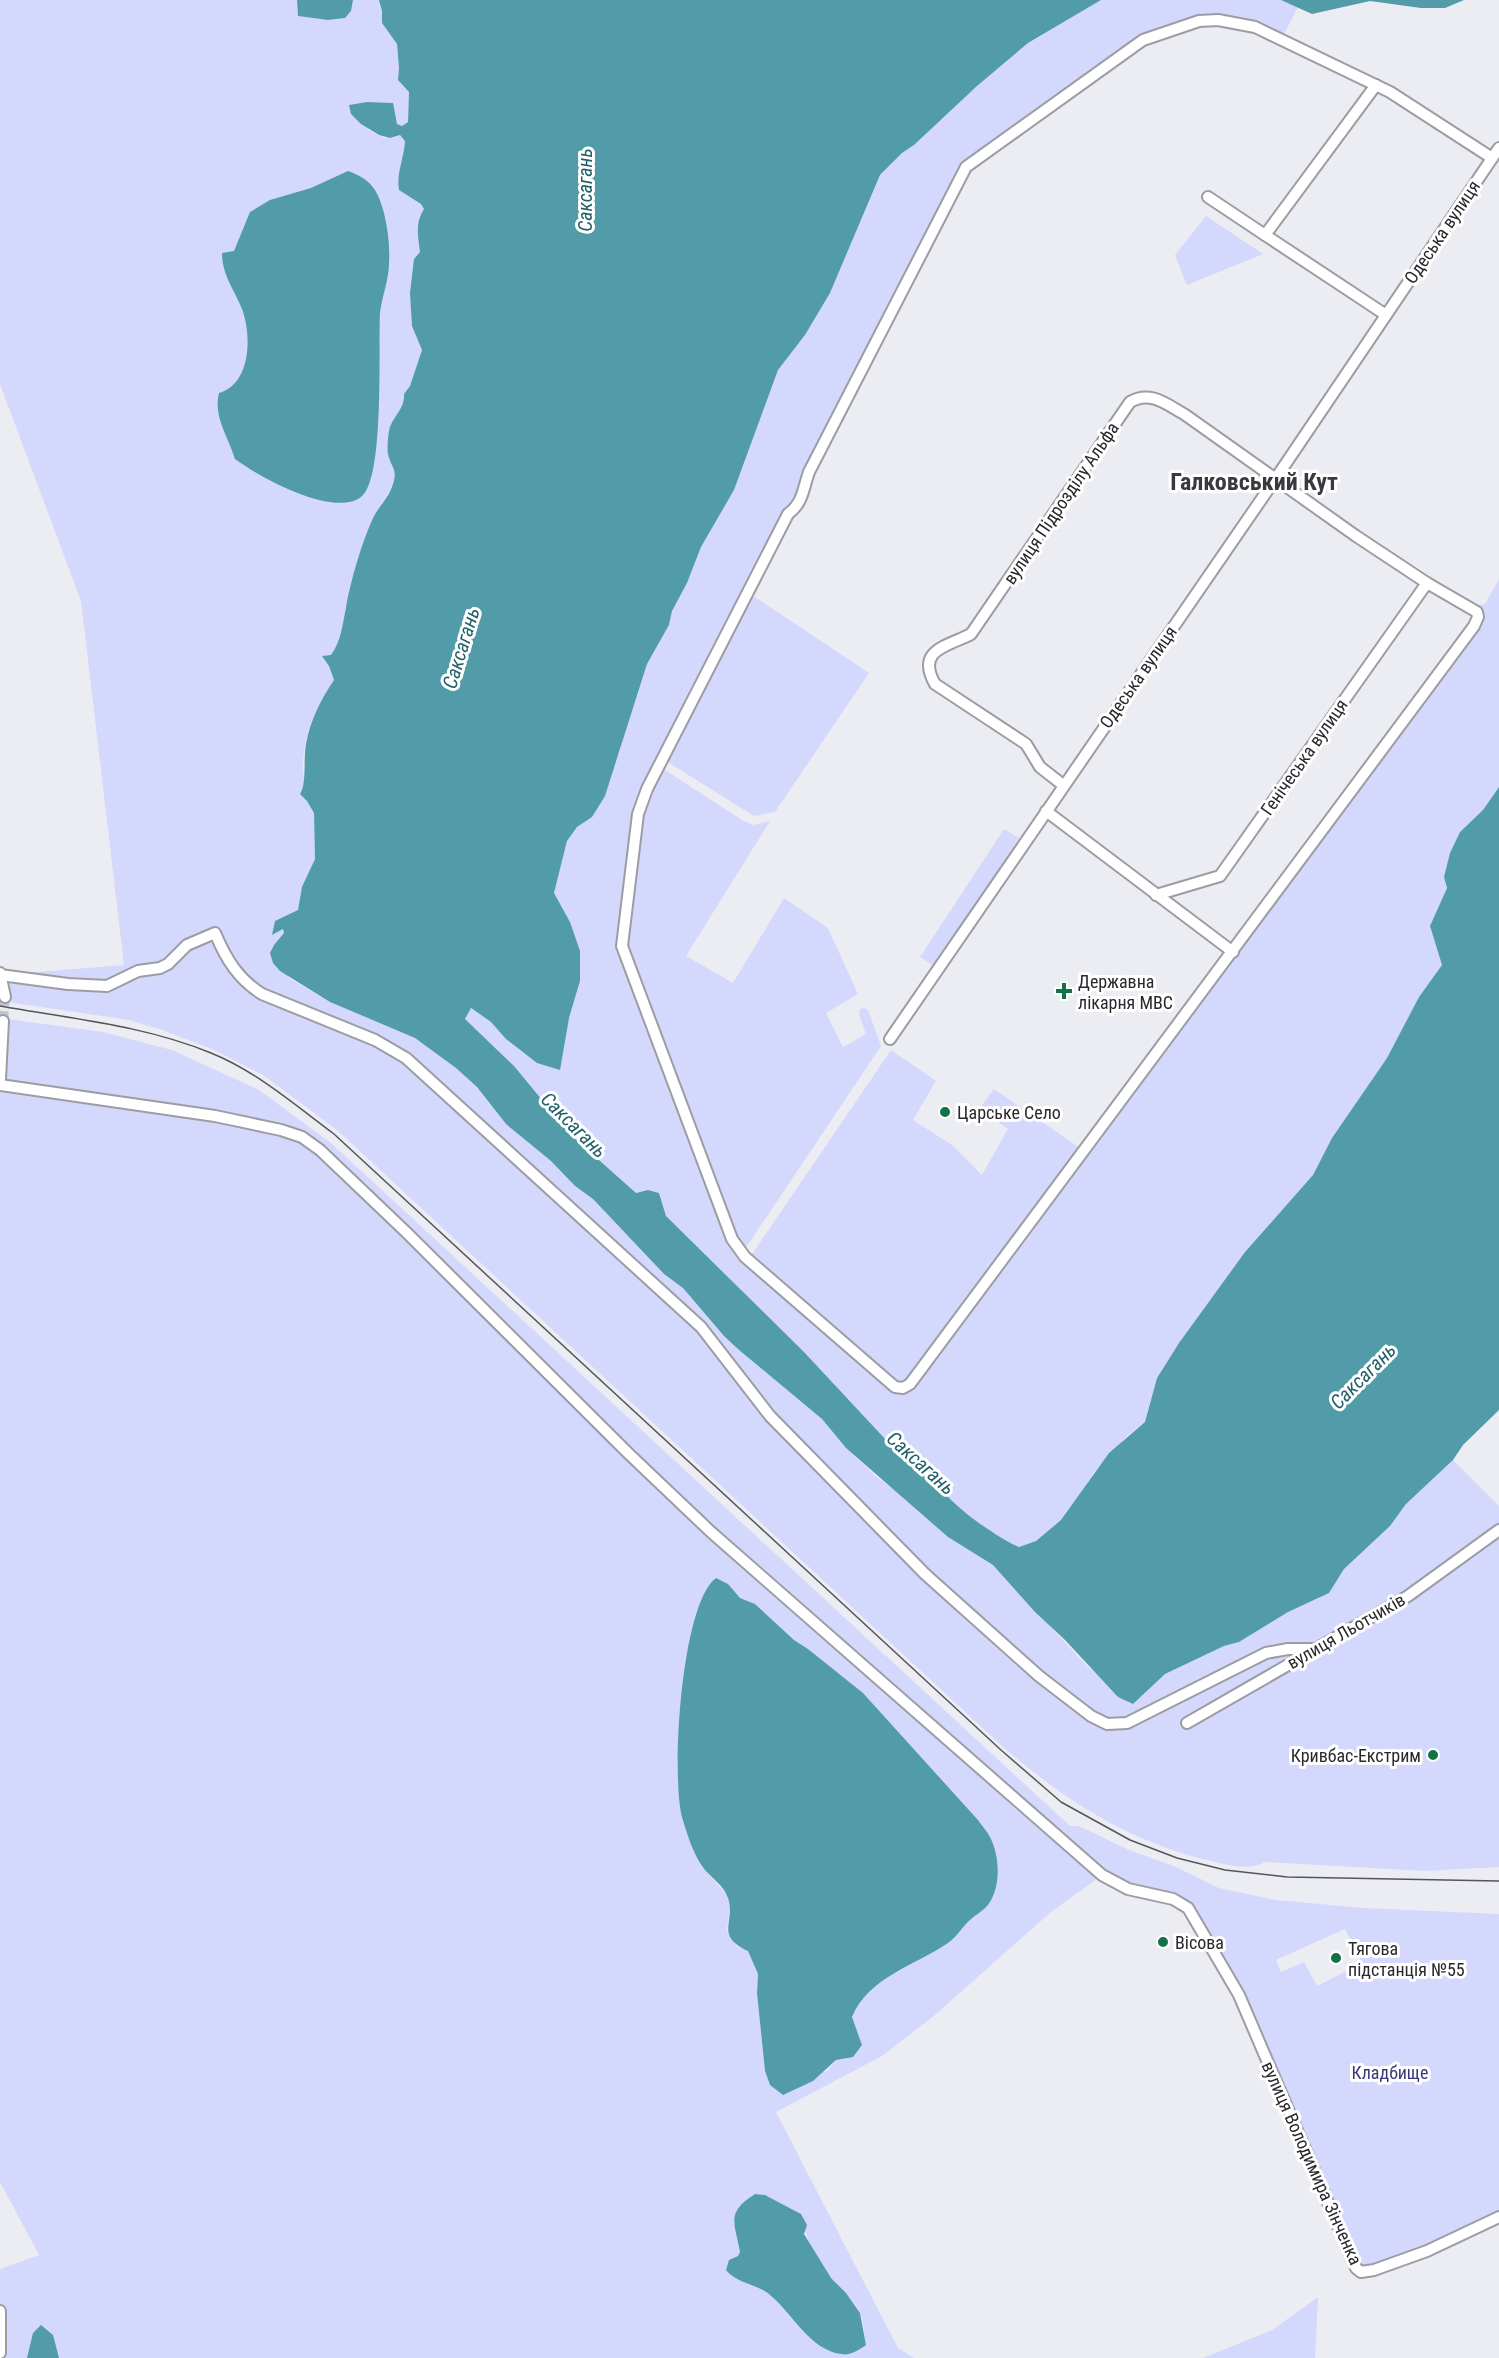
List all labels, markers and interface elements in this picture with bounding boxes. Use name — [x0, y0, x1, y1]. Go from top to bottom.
water label: Саксагань — [573, 148, 597, 232]
street label: Одеська вулиця — [1400, 176, 1484, 288]
street label: вулиця Підрозділу Альфа — [999, 418, 1123, 588]
district label: Галковський Кут — [1170, 468, 1338, 496]
water label: Саксагань — [437, 605, 485, 691]
street label: Одеська вулиця — [1095, 622, 1181, 732]
street label: Генічеська вулиця — [1256, 695, 1352, 819]
place label: Державна лікарня МВС — [1078, 971, 1173, 1013]
marker: Державна лікарня МВС — [1055, 982, 1073, 1000]
water label: Саксагань — [536, 1087, 612, 1163]
place label: Царське Село — [957, 1102, 1061, 1123]
marker: Царське Село — [938, 1105, 952, 1119]
water label: Саксагань — [1325, 1338, 1401, 1414]
water label: Саксагань — [882, 1426, 960, 1500]
street label: вулиця Льотчиків — [1283, 1589, 1409, 1673]
place label: Кривбас-Екстрим — [1291, 1745, 1421, 1766]
marker: Кривбас-Екстрим — [1426, 1748, 1440, 1762]
place label: Вісова — [1175, 1932, 1224, 1953]
marker: Вісова — [1156, 1935, 1170, 1949]
place label: Тягова підстанція №55 — [1348, 1938, 1465, 1980]
marker: Тягова підстанція №55 — [1329, 1951, 1343, 1965]
street label: вулиця Володимира Зінченка — [1258, 2058, 1366, 2268]
park label: Кладбище — [1352, 2062, 1428, 2083]

